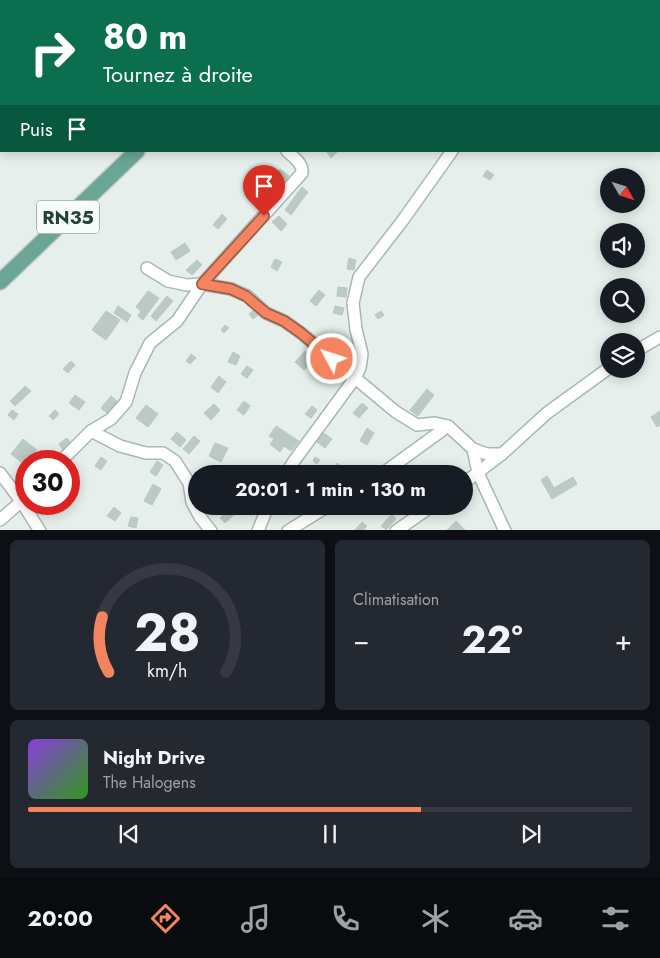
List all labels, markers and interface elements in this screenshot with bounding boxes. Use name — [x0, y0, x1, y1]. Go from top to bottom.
text: 80 m — [103, 12, 187, 62]
icon: right — [20, 20, 85, 85]
text: Tournez à droite — [103, 58, 253, 90]
icon: arrive — [63, 115, 91, 143]
text: Puis — [20, 116, 53, 143]
pin — [243, 165, 285, 216]
north arrow — [600, 168, 645, 212]
map controls — [600, 168, 645, 378]
icon: arrive — [250, 172, 278, 200]
road number: RN35 — [37, 200, 99, 233]
button: sound — [600, 223, 645, 268]
button: search — [600, 278, 645, 323]
position arrow — [305, 332, 357, 384]
button: layers — [600, 333, 645, 378]
speed limit sign: 30 — [15, 450, 80, 515]
text: 20:01 · 1 min · 130 m — [235, 476, 426, 503]
text: Climatisation — [353, 588, 439, 611]
text: 28 — [134, 595, 201, 671]
text: 22° — [462, 612, 523, 667]
text: − — [353, 620, 370, 661]
text: + — [615, 620, 632, 661]
text: km/h — [147, 658, 188, 684]
text: Night Drive — [103, 744, 205, 771]
text: The Halogens — [103, 771, 196, 794]
icon: previous — [115, 820, 143, 848]
icon: pause — [316, 820, 344, 848]
icon: next — [517, 820, 545, 848]
icon: directions — [148, 901, 183, 936]
icon: music — [238, 901, 273, 936]
icon: phone — [328, 901, 363, 936]
icon: climate — [418, 901, 453, 936]
icon: car — [508, 901, 543, 936]
icon: filters — [598, 901, 633, 936]
text: 20:00 — [27, 902, 93, 934]

